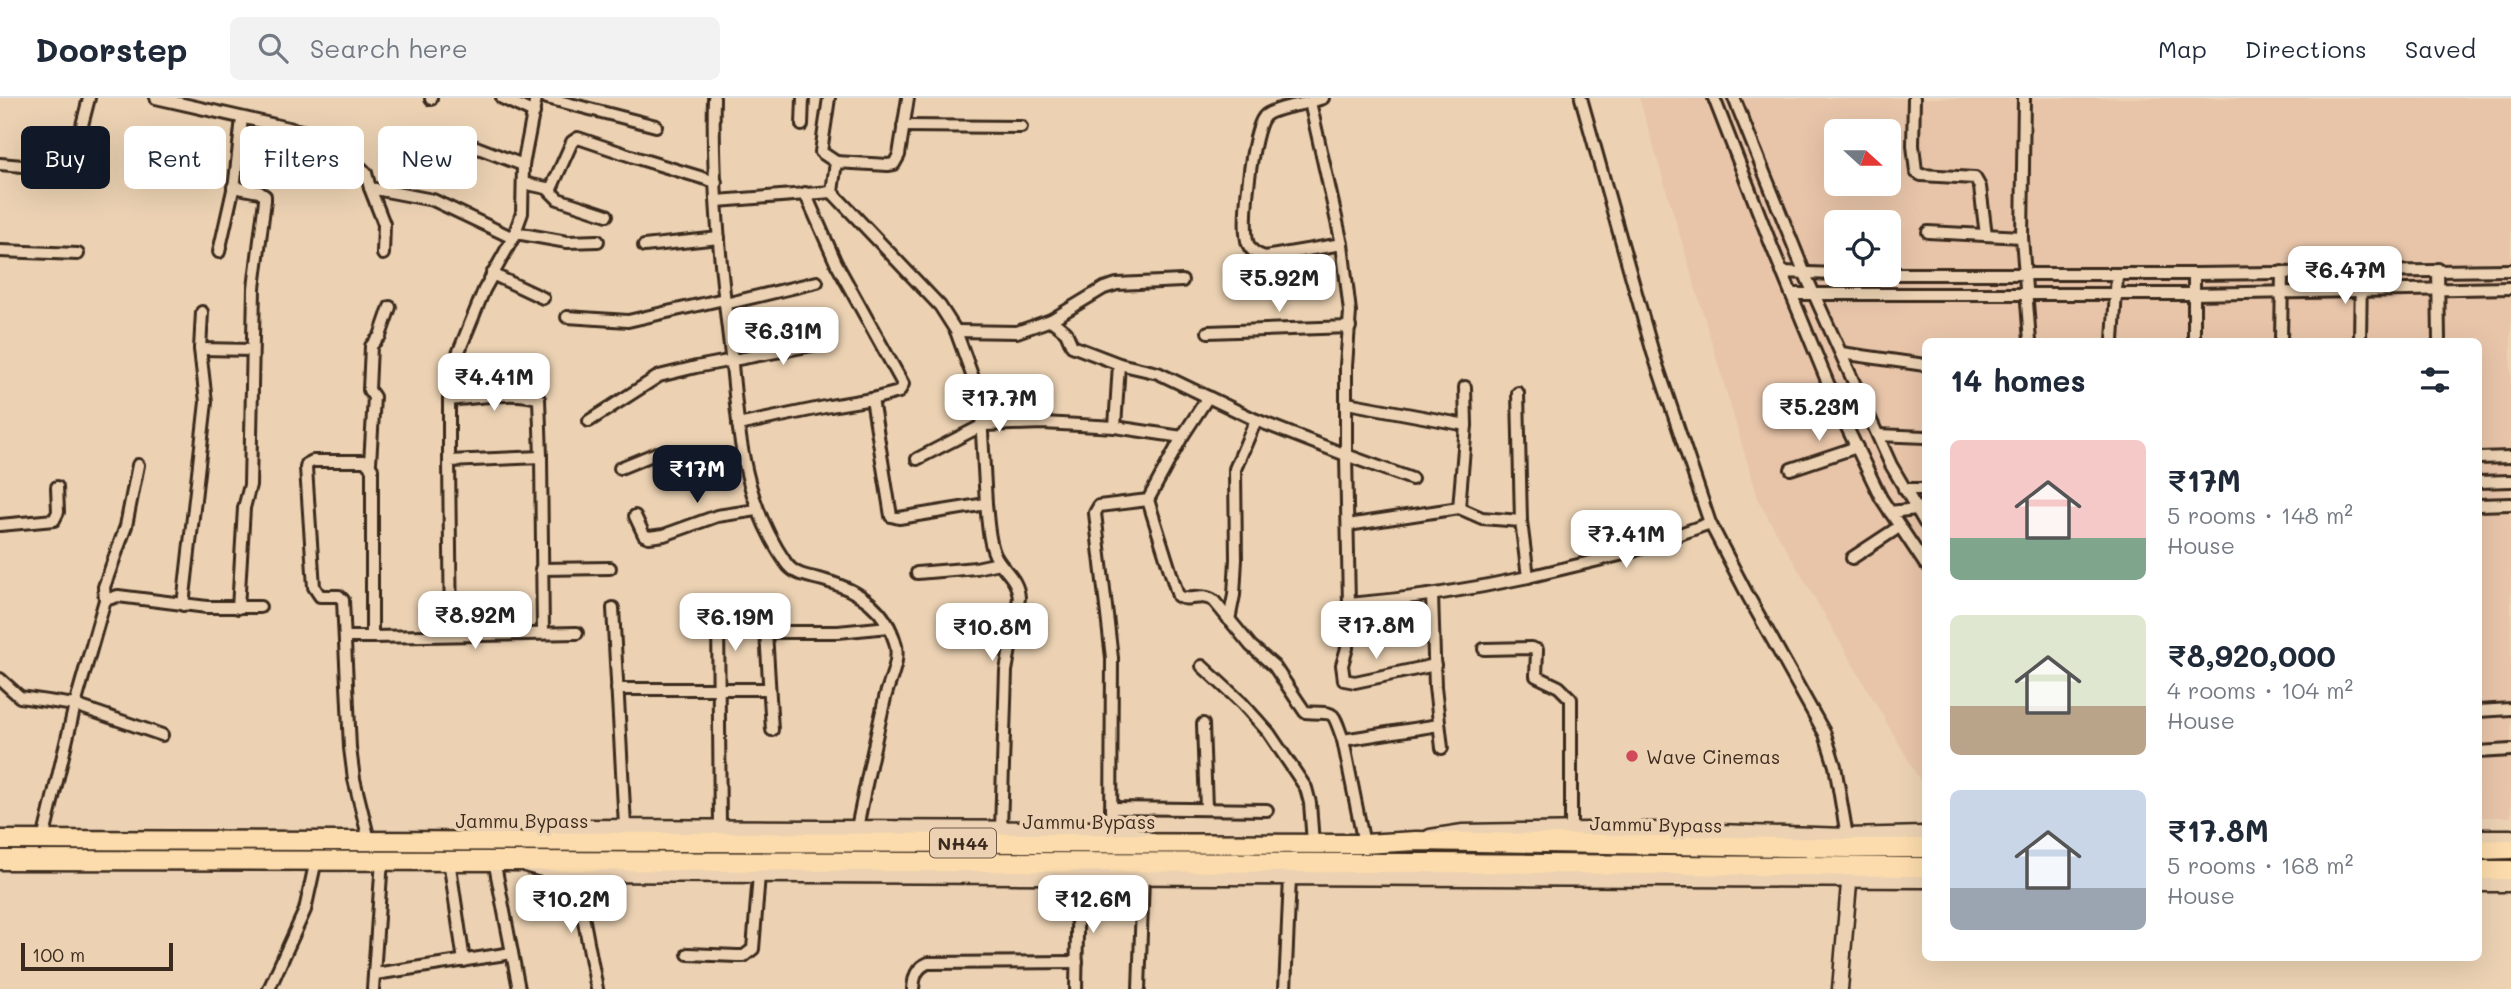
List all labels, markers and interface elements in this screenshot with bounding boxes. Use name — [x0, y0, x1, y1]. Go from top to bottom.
search box — [230, 17, 720, 80]
text: Doorstep — [35, 27, 188, 70]
icon: search — [254, 29, 292, 67]
text: Search here — [310, 31, 468, 65]
text: Map — [2158, 33, 2207, 64]
text: Directions — [2245, 33, 2367, 64]
text: Saved — [2405, 33, 2476, 64]
north arrow — [1824, 119, 1900, 196]
map controls — [1824, 119, 1901, 287]
chip: Buy — [21, 126, 110, 189]
chip: Rent — [124, 126, 226, 189]
chip: Filters — [240, 126, 364, 189]
chip: New — [378, 126, 477, 189]
button: locate — [1824, 210, 1901, 287]
pin: ₹6.47M — [2288, 246, 2402, 306]
pin: ₹5.92M — [1222, 254, 1336, 314]
text: ₹6.47M — [2304, 254, 2386, 284]
text: ₹5.92M — [1238, 262, 1320, 292]
pin: ₹6.31M — [726, 308, 840, 367]
text: ₹6.31M — [744, 315, 822, 345]
pin: ₹4.41M — [437, 354, 551, 413]
text: 14 homes — [1950, 360, 2086, 400]
text: ₹4.41M — [454, 361, 534, 391]
icon: filters — [2416, 361, 2454, 399]
pin: ₹17.7M — [942, 374, 1056, 434]
text: ₹17.7M — [961, 382, 1037, 412]
pin: ₹5.23M — [1762, 384, 1876, 443]
text: ₹5.23M — [1778, 391, 1860, 421]
pin: ₹17M — [656, 446, 738, 505]
text: ₹17M — [669, 453, 725, 483]
text: ₹17M — [2167, 460, 2241, 500]
icon: home — [2006, 468, 2090, 552]
text: 5 rooms · 148 m² — [2167, 500, 2353, 530]
pin: ₹7.41M — [1569, 510, 1683, 570]
text: ₹7.41M — [1587, 518, 1665, 548]
text: House — [2167, 530, 2235, 560]
pin: ₹8.92M — [418, 592, 532, 651]
pin: ₹6.19M — [678, 594, 792, 653]
text: ₹8.92M — [434, 599, 516, 629]
text: ₹6.19M — [696, 601, 774, 631]
pin: ₹17.8M — [1319, 602, 1433, 661]
pin: ₹10.8M — [935, 603, 1049, 663]
text: ₹17.8M — [1337, 609, 1415, 639]
text: ₹10.8M — [952, 611, 1032, 641]
text: ₹8,920,000 — [2167, 635, 2336, 675]
icon: home — [2006, 643, 2090, 727]
text: 4 rooms · 104 m² — [2167, 675, 2353, 705]
text: House — [2167, 705, 2235, 735]
place label: Wave Cinemas — [1646, 744, 1780, 769]
marker: Wave Cinemas — [1624, 748, 1640, 764]
street label: Jammu Bypass — [456, 808, 588, 833]
street label: Jammu Bypass — [1023, 809, 1155, 834]
street label: Jammu Bypass — [1589, 810, 1723, 838]
text: ₹17.8M — [2167, 810, 2269, 850]
icon: home — [2006, 818, 2090, 902]
road number: NH44 — [930, 828, 996, 858]
text: 5 rooms · 168 m² — [2167, 850, 2353, 880]
pin: ₹10.2M — [514, 876, 628, 935]
pin: ₹12.6M — [1036, 876, 1150, 935]
text: House — [2167, 880, 2235, 910]
text: ₹10.2M — [532, 883, 610, 913]
text: ₹12.6M — [1054, 883, 1132, 913]
scale bar — [21, 940, 173, 972]
text: 100 m — [32, 942, 85, 967]

